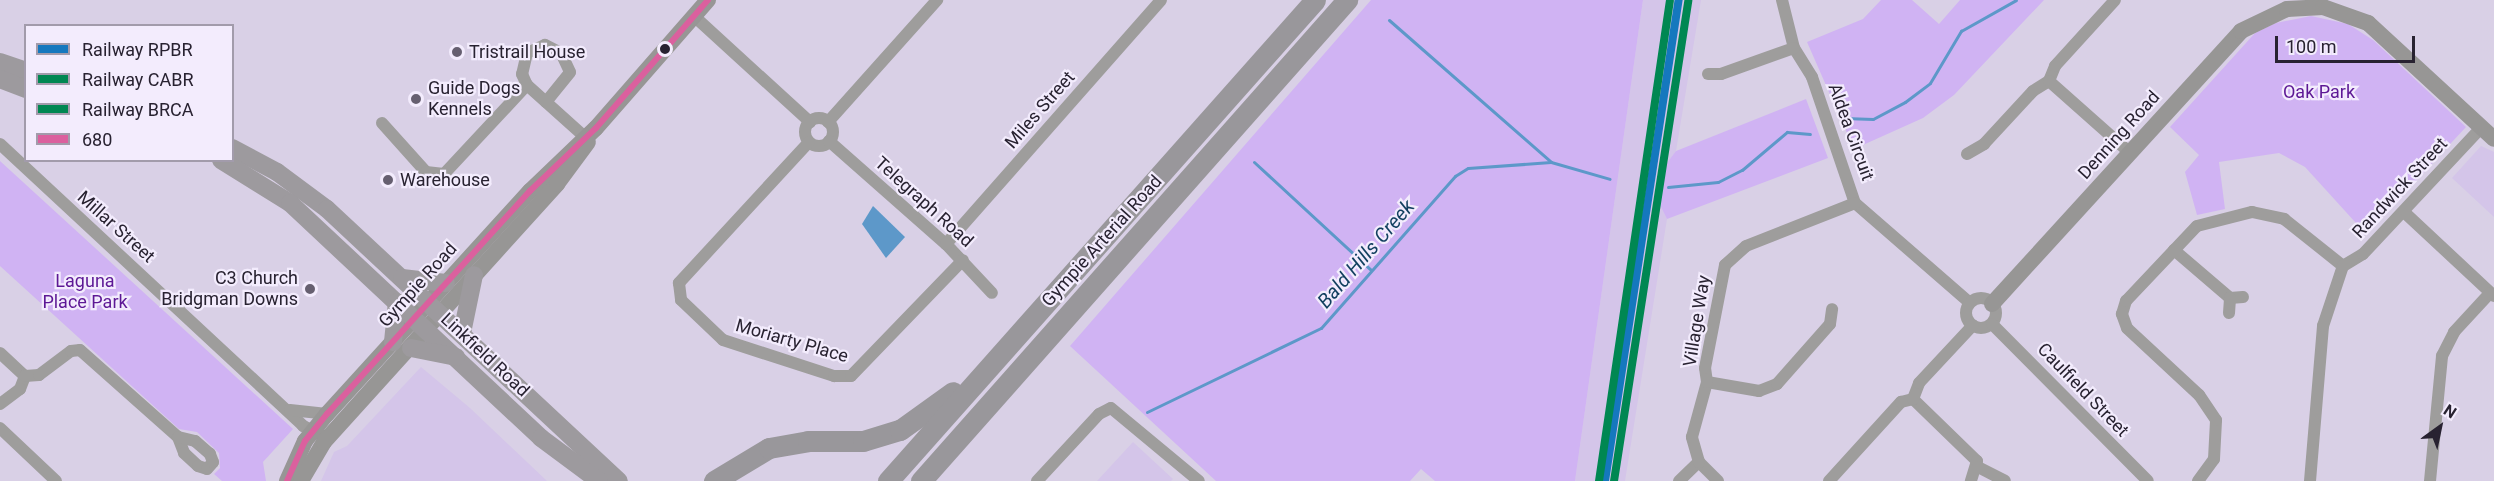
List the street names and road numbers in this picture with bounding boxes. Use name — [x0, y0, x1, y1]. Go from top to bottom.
street label: Miles Street — [1001, 67, 1079, 153]
street label: Aldea Circuit — [1823, 81, 1879, 183]
street label: Denning Road — [2074, 86, 2164, 184]
street label: Randwick Street — [2348, 133, 2452, 243]
street label: Telegraph Road — [870, 152, 978, 252]
street label: Gympie Arterial Road — [1037, 171, 1167, 311]
street label: Millar Street — [73, 187, 159, 267]
street label: Gympie Road — [374, 238, 462, 332]
street label: Village Way — [1679, 274, 1715, 368]
street label: Linkfield Road — [436, 309, 534, 401]
street label: Moriarty Place — [733, 315, 851, 367]
street label: Caulfield Street — [2033, 339, 2133, 441]

